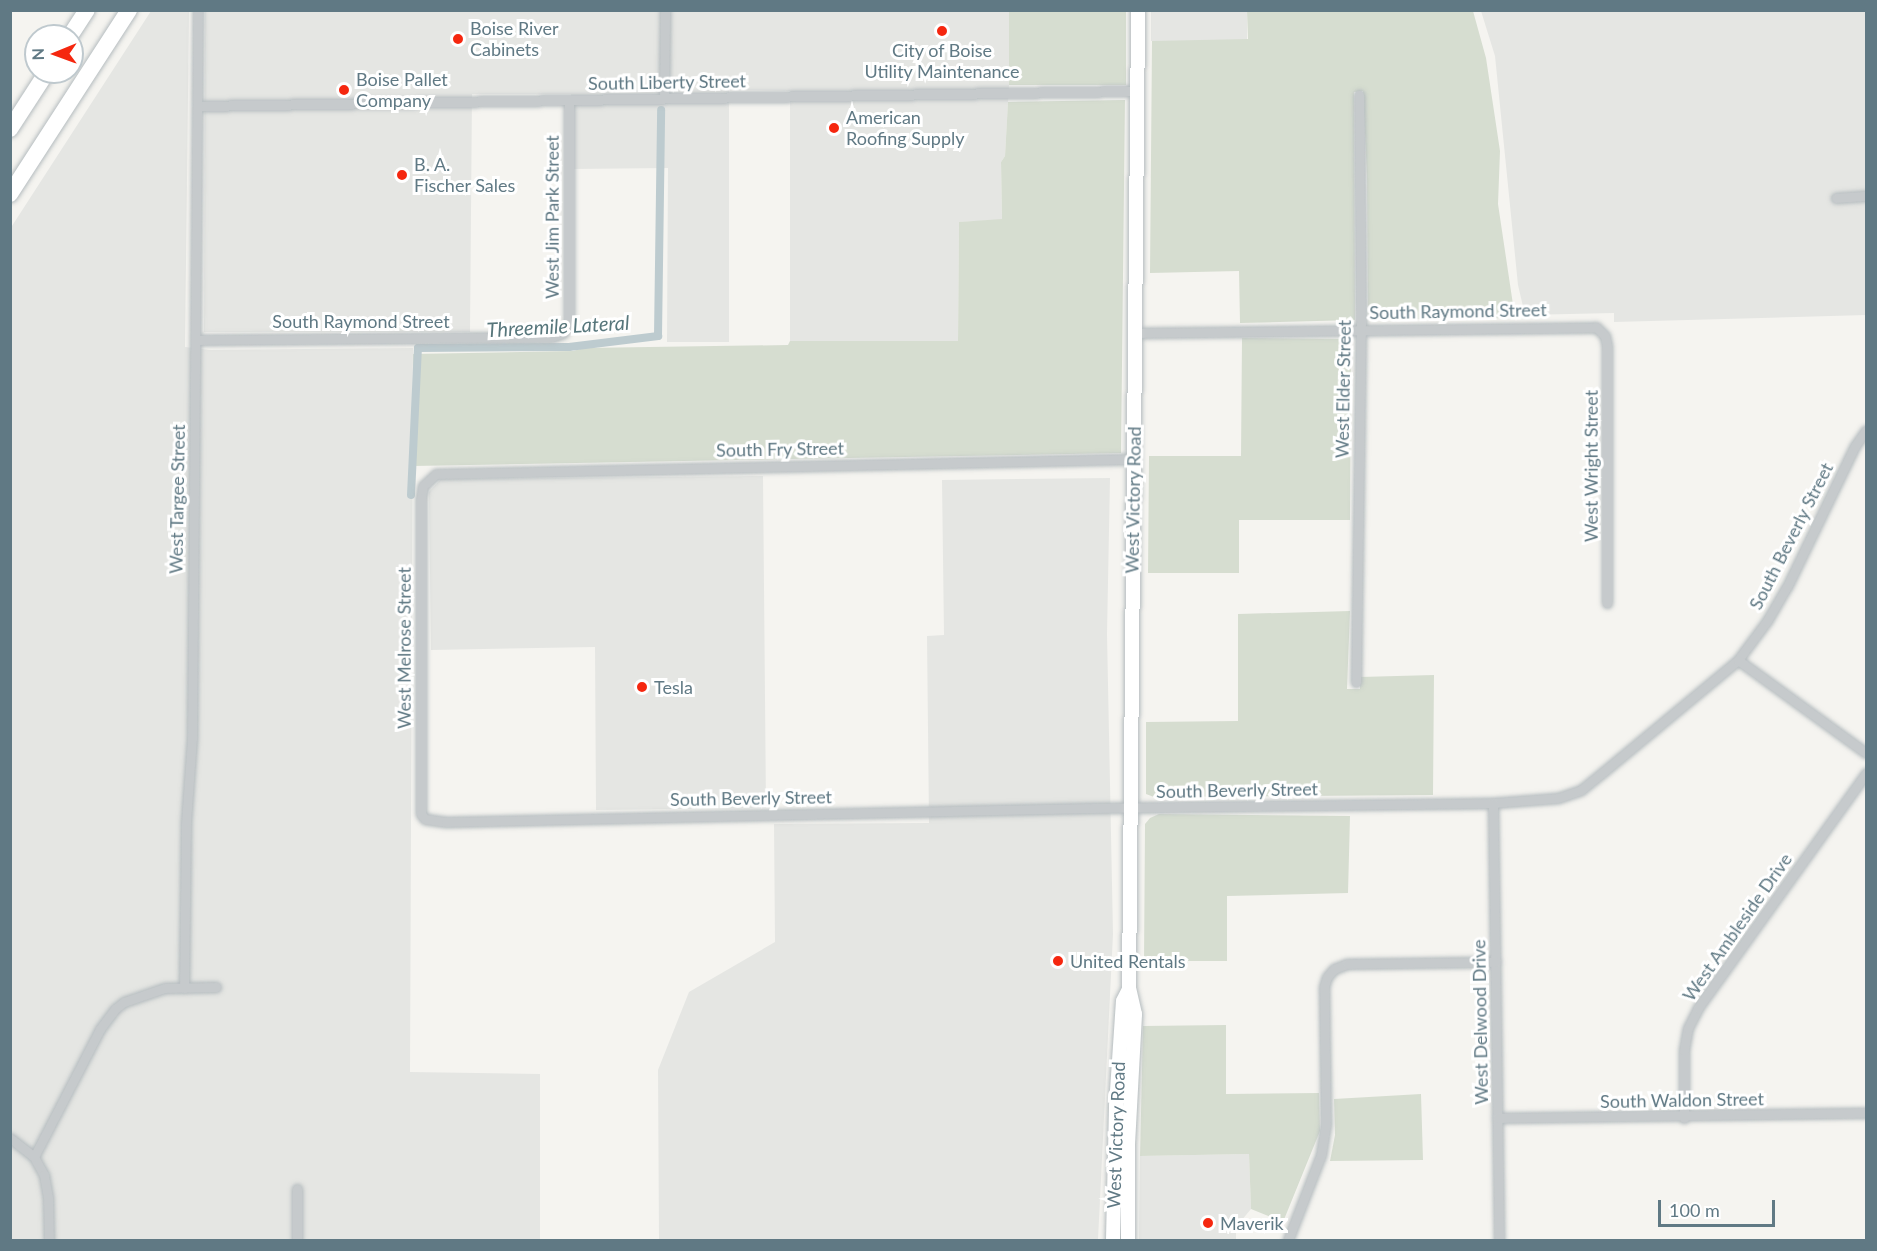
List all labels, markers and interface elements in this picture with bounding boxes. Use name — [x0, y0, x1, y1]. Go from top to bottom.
place label: Boise River Cabinets — [470, 18, 558, 60]
north arrow — [24, 24, 84, 84]
marker: City of Boise Utility Maintenance — [935, 24, 949, 38]
marker: Boise River Cabinets — [451, 32, 465, 46]
place label: City of Boise Utility Maintenance — [864, 40, 1020, 82]
text: N — [28, 48, 47, 61]
place label: Boise Pallet Company — [356, 69, 448, 112]
street label: South Liberty Street — [588, 70, 746, 94]
marker: Boise Pallet Company — [337, 83, 351, 97]
place label: American Roofing Supply — [846, 107, 965, 150]
marker: American Roofing Supply — [827, 121, 841, 135]
street label: West Jim Park Street — [541, 135, 563, 299]
place label: B. A. Fischer Sales — [414, 154, 516, 196]
marker: B. A. Fischer Sales — [395, 168, 409, 182]
street label: South Raymond Street — [1369, 299, 1547, 323]
street label: South Raymond Street — [272, 310, 450, 332]
water label: Threemile Lateral — [486, 310, 630, 342]
street label: West Elder Street — [1331, 319, 1355, 459]
street label: West Wright Street — [1580, 390, 1602, 542]
street label: West Targee Street — [165, 424, 189, 574]
street label: West Victory Road — [1121, 426, 1145, 574]
street label: South Fry Street — [716, 437, 844, 461]
street label: South Beverly Street — [1744, 459, 1838, 613]
street label: West Melrose Street — [393, 567, 415, 729]
place label: Tesla — [654, 676, 693, 698]
marker: Tesla — [635, 680, 649, 694]
street label: South Beverly Street — [1156, 778, 1318, 802]
street label: South Beverly Street — [670, 786, 832, 810]
street label: West Ambleside Drive — [1678, 849, 1796, 1005]
street label: West Delwood Drive — [1468, 939, 1492, 1105]
place label: United Rentals — [1070, 950, 1185, 972]
marker: United Rentals — [1051, 954, 1065, 968]
street label: West Victory Road — [1103, 1061, 1129, 1209]
street label: South Waldon Street — [1600, 1088, 1764, 1112]
scale bar — [1661, 1188, 1778, 1226]
text: 100 m — [1669, 1199, 1720, 1221]
place label: Maverik — [1220, 1212, 1284, 1234]
marker: Maverik — [1201, 1216, 1215, 1230]

